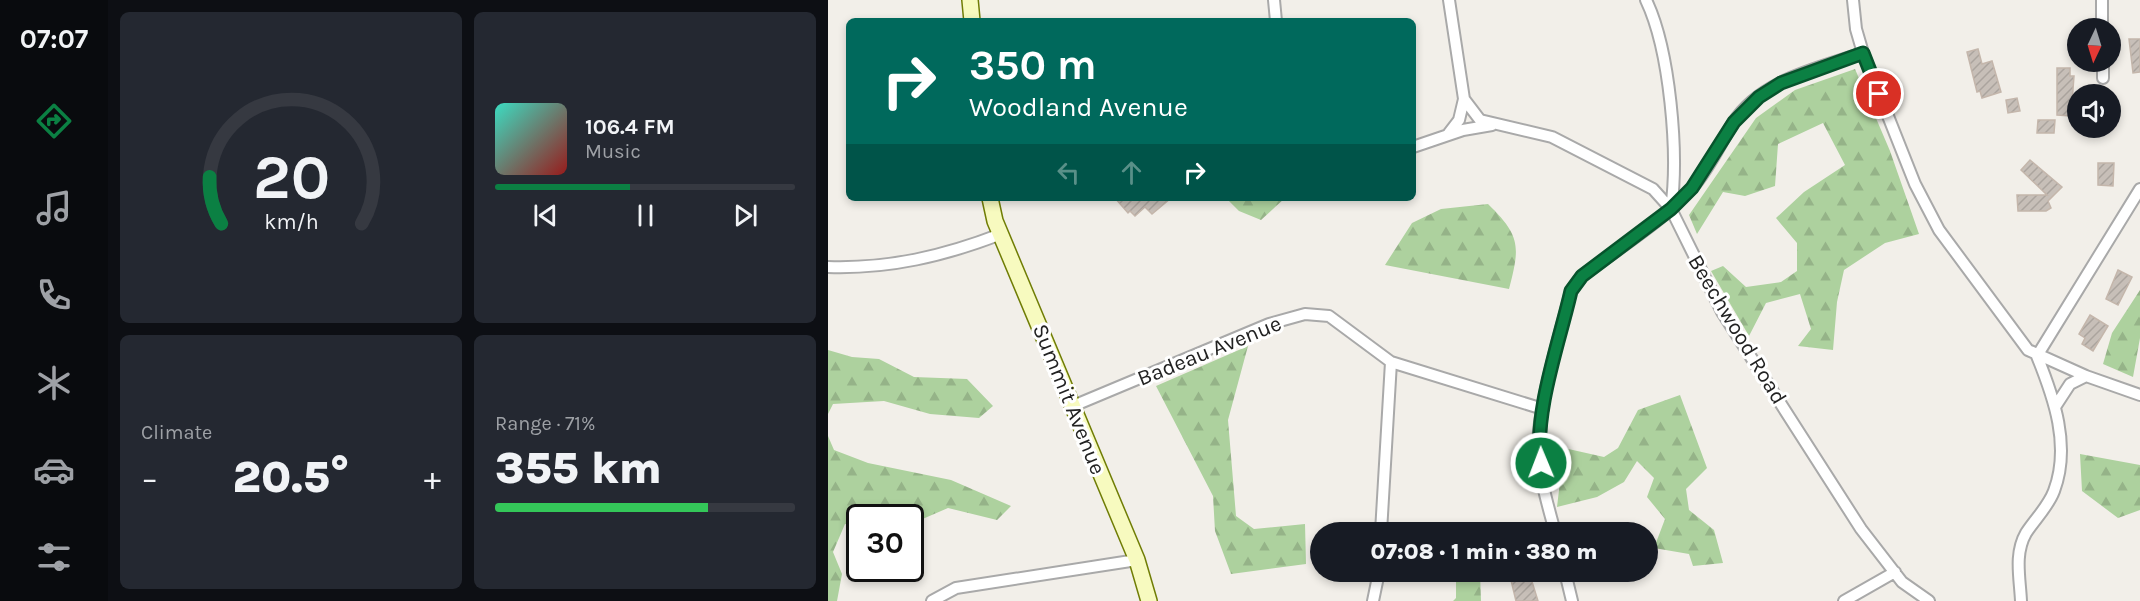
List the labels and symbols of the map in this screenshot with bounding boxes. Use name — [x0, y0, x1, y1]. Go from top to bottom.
north arrow — [2067, 18, 2121, 72]
pin — [1853, 68, 1904, 119]
street label: Beechwood Road — [1682, 250, 1792, 409]
street label: Badeau Avenue — [1133, 310, 1285, 392]
street label: Summit Avenue — [1027, 320, 1111, 479]
position arrow — [1509, 431, 1573, 495]
speed limit sign: 30 — [846, 504, 924, 582]

